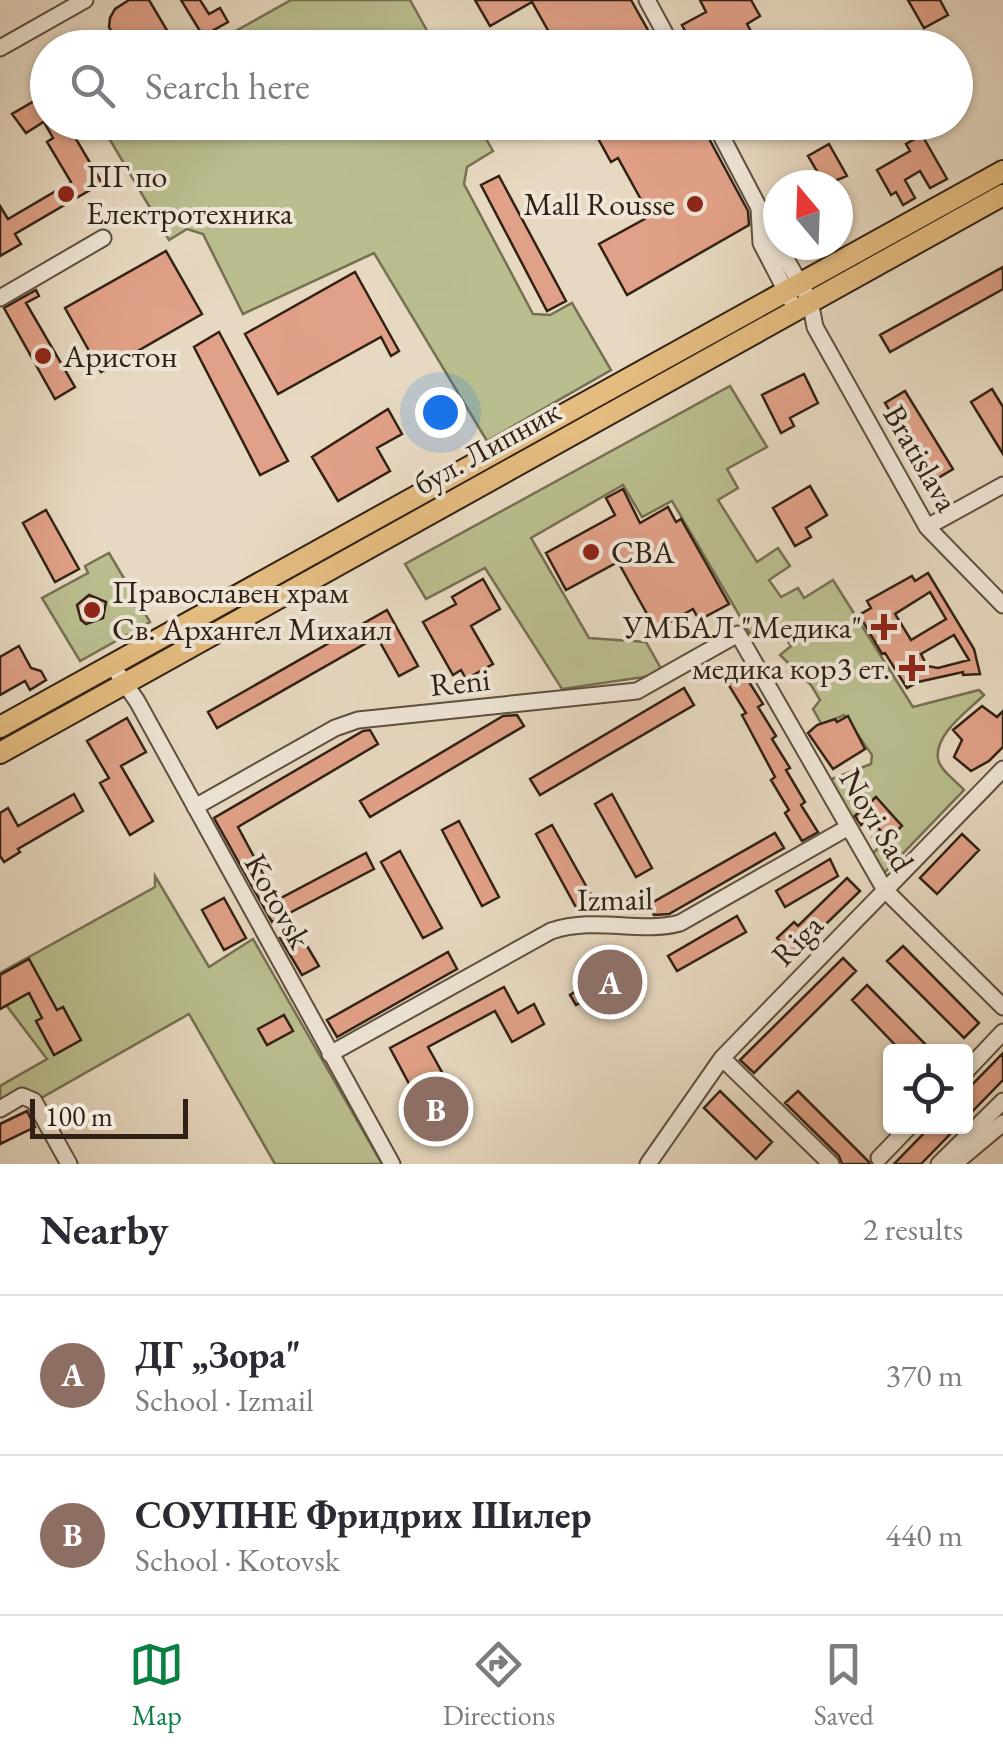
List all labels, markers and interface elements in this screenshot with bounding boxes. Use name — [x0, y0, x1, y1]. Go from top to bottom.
search box — [30, 30, 973, 140]
icon: search — [65, 58, 120, 113]
text: Search here — [145, 61, 310, 110]
place label: ПГ по Електротехника — [86, 155, 293, 234]
north arrow — [763, 170, 853, 260]
marker: ПГ по Електротехника — [55, 183, 77, 205]
place label: Mall Rousse — [524, 183, 675, 225]
marker: Mall Rousse — [684, 193, 706, 215]
place label: Аристон — [62, 335, 177, 377]
marker: Аристон — [32, 345, 54, 367]
your location — [415, 387, 466, 438]
street label: бул. Липник — [406, 390, 568, 504]
street label: Bratislava — [874, 397, 968, 519]
place label: CBA — [611, 531, 676, 573]
marker: CBA — [580, 541, 602, 563]
place label: Православен храм Св. Архангел Михаил — [112, 571, 392, 650]
marker: Православен храм Св. Архангел Михаил — [81, 599, 103, 621]
place label: УМБАЛ "Медика" — [622, 606, 862, 648]
marker: УМБАЛ "Медика" — [871, 614, 897, 640]
place label: медика кор3 ет. — [692, 647, 890, 689]
marker: медика кор3 ет. — [899, 655, 925, 681]
street label: Reni — [428, 658, 492, 706]
street label: Novi Sad — [830, 761, 924, 880]
street label: Kotovsk — [235, 846, 322, 957]
street label: Izmail — [577, 877, 654, 921]
street label: Riga — [762, 905, 832, 975]
pin: A — [578, 944, 642, 1020]
map controls — [883, 1044, 973, 1134]
button: locate — [883, 1044, 973, 1134]
pin: B — [404, 1072, 468, 1146]
scale bar — [30, 1094, 188, 1138]
text: 100 m — [45, 1098, 113, 1134]
text: Nearby — [40, 1202, 169, 1257]
text: 2 results — [863, 1208, 963, 1250]
text: ДГ „Зора" — [135, 1330, 301, 1379]
text: A — [61, 1354, 84, 1396]
text: 370 m — [886, 1354, 963, 1396]
text: School · Izmail — [135, 1379, 314, 1421]
text: СОУПНЕ Фридрих Шилер — [135, 1490, 591, 1539]
text: B — [62, 1514, 83, 1556]
text: 440 m — [886, 1514, 963, 1556]
text: School · Kotovsk — [135, 1539, 340, 1581]
tab: Map — [129, 1637, 184, 1733]
tab: Directions — [443, 1637, 555, 1733]
tab: Saved — [814, 1637, 874, 1733]

